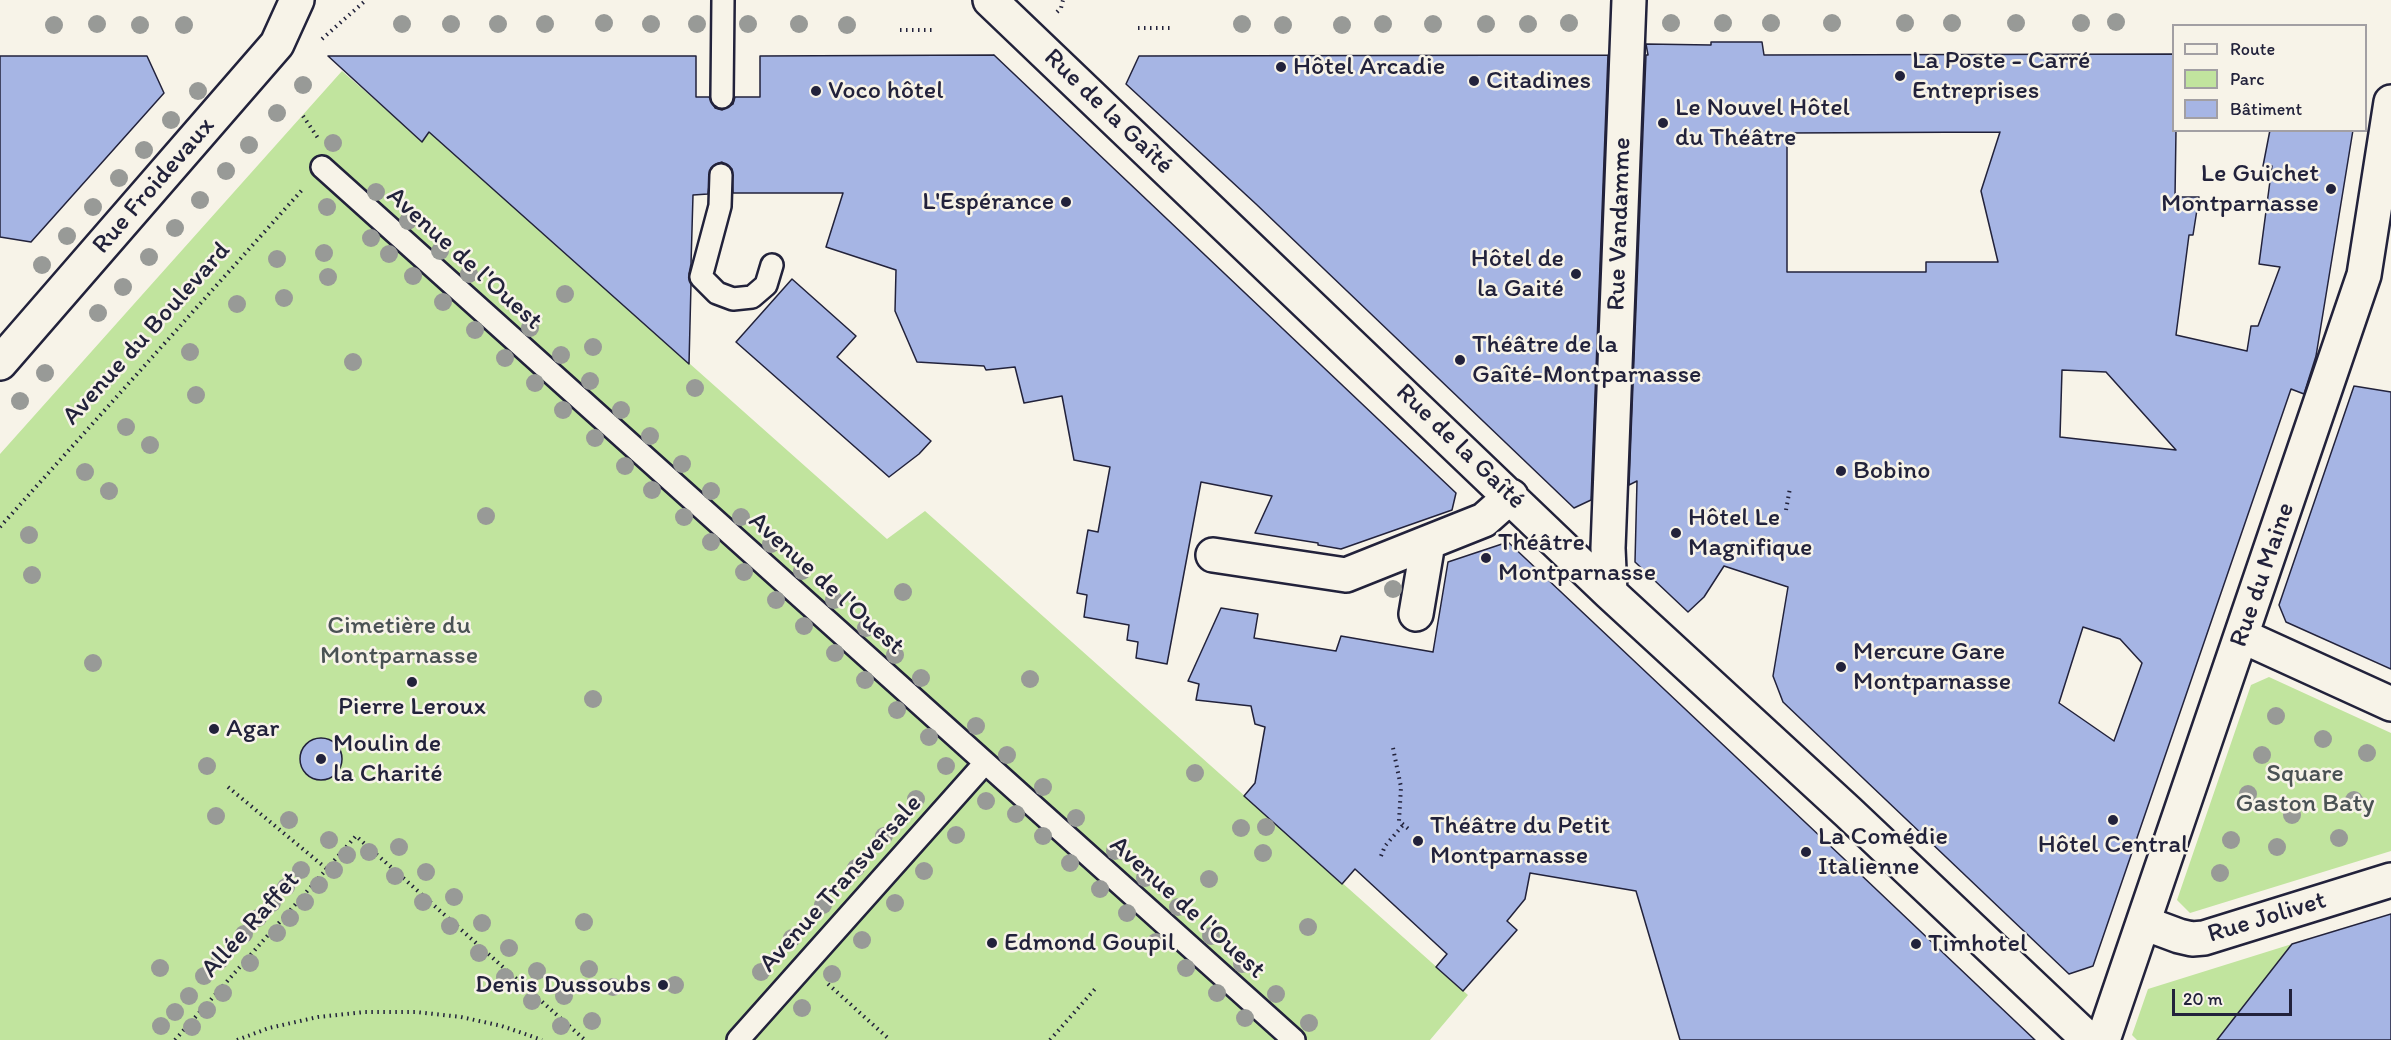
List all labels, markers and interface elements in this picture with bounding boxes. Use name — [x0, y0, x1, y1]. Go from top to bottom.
legend — [2172, 24, 2367, 132]
text: Route — [2230, 38, 2275, 60]
street label: Rue de la Gaîté — [1037, 42, 1179, 182]
place label: La Poste - Carré Entreprises — [1912, 45, 2090, 106]
place label: Hôtel Arcadie — [1293, 51, 1445, 83]
marker: Hôtel Arcadie — [1274, 60, 1288, 74]
place label: Citadines — [1486, 65, 1591, 97]
text: Parc — [2230, 68, 2264, 90]
marker: La Poste - Carré Entreprises — [1893, 69, 1907, 83]
marker: Citadines — [1467, 74, 1481, 88]
place label: Voco hôtel — [828, 75, 944, 107]
marker: Voco hôtel — [809, 84, 823, 98]
place label: Le Nouvel Hôtel du Théâtre — [1675, 92, 1850, 154]
text: Bâtiment — [2230, 98, 2302, 120]
street label: Rue Froidevaux — [86, 111, 222, 261]
marker: Le Nouvel Hôtel du Théâtre — [1656, 116, 1670, 130]
street label: Rue Vandamme — [1601, 137, 1639, 311]
place label: Le Guichet Montparnasse — [2161, 158, 2319, 219]
street label: Avenue de l'Ouest — [380, 181, 548, 337]
marker: Le Guichet Montparnasse — [2324, 182, 2338, 196]
place label: L'Espérance — [922, 186, 1054, 218]
marker: L'Espérance — [1059, 195, 1073, 209]
street label: Avenue du Boulevard — [56, 236, 238, 432]
place label: Hôtel de la Gaité — [1471, 243, 1564, 304]
marker: Hôtel de la Gaité — [1569, 267, 1583, 281]
place label: Théâtre de la Gaîté-Montparnasse — [1472, 329, 1701, 390]
marker: Théâtre de la Gaîté-Montparnasse — [1453, 353, 1467, 367]
street label: Rue de la Gaîté — [1389, 377, 1531, 517]
place label: Bobino — [1853, 455, 1930, 487]
marker: Bobino — [1834, 464, 1848, 478]
street label: Rue du Maine — [2224, 499, 2302, 651]
place label: Hôtel Le Magnifique — [1688, 502, 1812, 564]
street label: Avenue de l'Ouest — [742, 506, 910, 662]
marker: Hôtel Le Magnifique — [1669, 526, 1683, 540]
place label: Théâtre Montparnasse — [1498, 527, 1656, 588]
marker: Théâtre Montparnasse — [1479, 551, 1493, 565]
park label: Cimetière du Montparnasse — [320, 610, 478, 672]
place label: Mercure Gare Montparnasse — [1853, 636, 2011, 698]
marker: Mercure Gare Montparnasse — [1834, 660, 1848, 674]
marker: Pierre Leroux — [405, 675, 419, 689]
place label: Pierre Leroux — [338, 691, 486, 723]
place label: Agar — [226, 713, 279, 745]
marker: Agar — [207, 722, 221, 736]
place label: Moulin de la Charité — [333, 728, 443, 790]
marker: Moulin de la Charité — [314, 752, 328, 766]
park label: Square Gaston Baty — [2236, 758, 2374, 820]
street label: Avenue Transversale — [753, 789, 929, 979]
place label: Théâtre du Petit Montparnasse — [1430, 810, 1610, 872]
marker: Hôtel Central — [2106, 813, 2120, 827]
place label: La Comédie Italienne — [1818, 821, 1948, 882]
place label: Hôtel Central — [2038, 829, 2188, 861]
street label: Avenue de l'Ouest — [1103, 830, 1271, 986]
marker: Théâtre du Petit Montparnasse — [1411, 834, 1425, 848]
marker: La Comédie Italienne — [1799, 845, 1813, 859]
street label: Allée Raffet — [195, 865, 307, 985]
street label: Rue Jolivet — [2204, 885, 2330, 951]
place label: Edmond Goupil — [1004, 927, 1175, 959]
place label: Timhotel — [1928, 928, 2027, 960]
marker: Edmond Goupil — [985, 936, 999, 950]
marker: Timhotel — [1909, 937, 1923, 951]
place label: Denis Dussoubs — [475, 969, 651, 1001]
scale bar — [2175, 977, 2295, 1015]
marker: Denis Dussoubs — [656, 978, 670, 992]
text: 20 m — [2183, 988, 2223, 1010]

